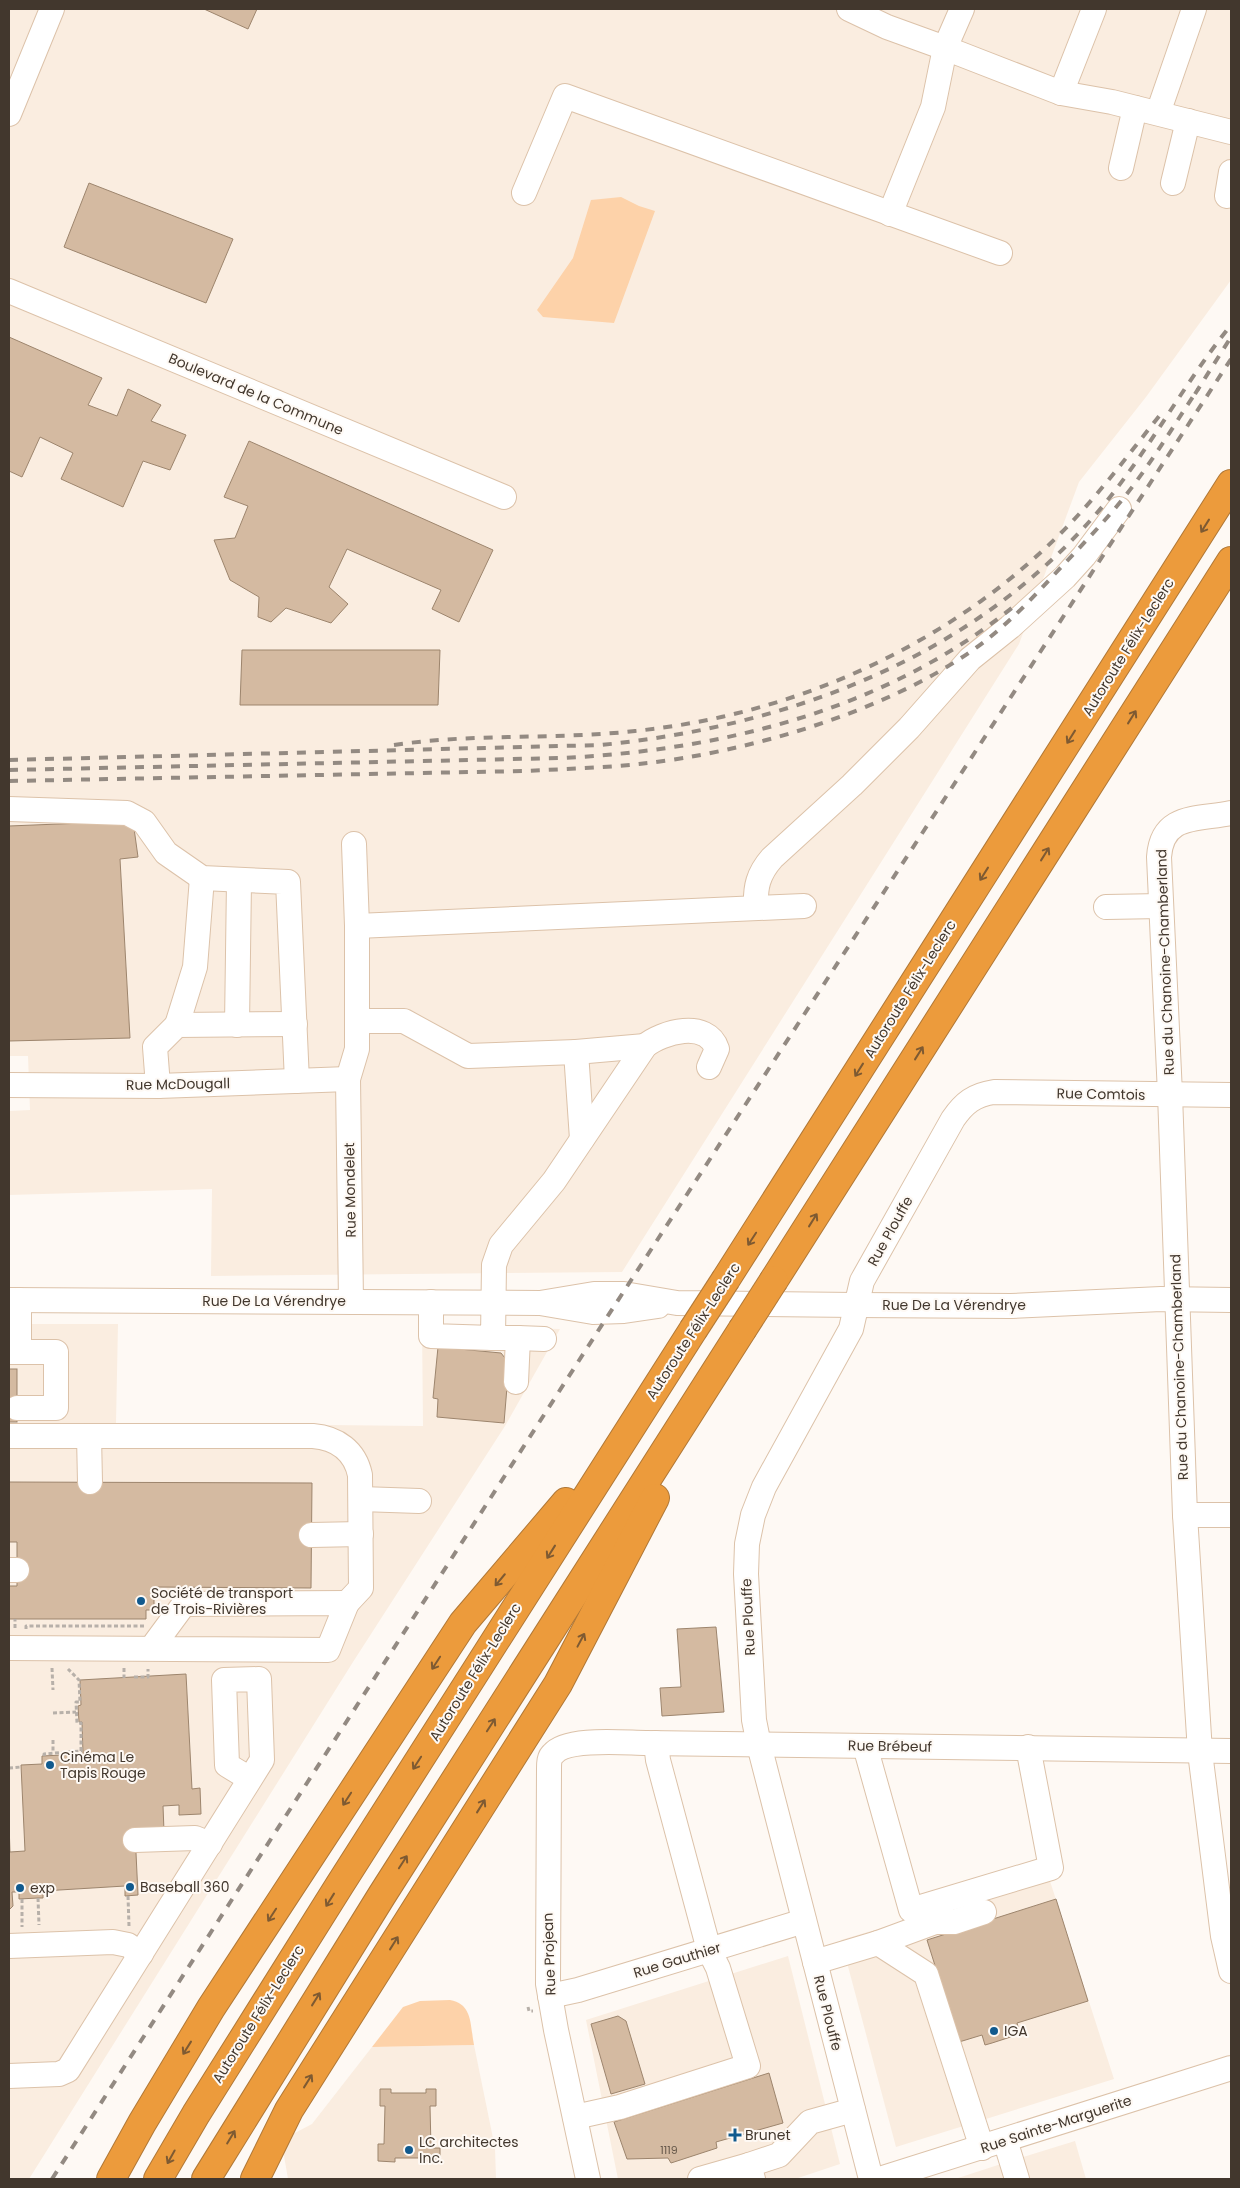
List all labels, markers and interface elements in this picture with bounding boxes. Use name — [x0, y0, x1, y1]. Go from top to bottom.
street label: Boulevard de la Commune — [166, 348, 347, 440]
one-way arrow — [1200, 518, 1210, 532]
street label: Autoroute Félix-Leclerc — [1077, 574, 1179, 720]
one-way arrow — [1127, 710, 1137, 724]
one-way arrow — [1066, 729, 1076, 743]
one-way arrow — [1040, 848, 1050, 862]
street label: Rue du Chanoine-Chamberland — [1151, 849, 1179, 1075]
one-way arrow — [978, 866, 988, 880]
street label: Autoroute Félix-Leclerc — [859, 916, 961, 1062]
one-way arrow — [913, 1046, 924, 1060]
one-way arrow — [854, 1063, 864, 1077]
street label: Rue McDougall — [126, 1073, 230, 1095]
street label: Rue Comtois — [1056, 1083, 1146, 1105]
street label: Rue Mondelet — [339, 1142, 361, 1238]
street label: Rue Plouffe — [863, 1192, 918, 1270]
one-way arrow — [808, 1213, 818, 1227]
one-way arrow — [746, 1231, 756, 1245]
street label: Rue du Chanoine-Chamberland — [1165, 1254, 1193, 1480]
street label: Autoroute Félix-Leclerc — [641, 1259, 745, 1403]
street label: Rue De La Vérendrye — [202, 1291, 346, 1311]
street label: Rue De La Vérendrye — [882, 1295, 1026, 1315]
one-way arrow — [546, 1545, 556, 1559]
one-way arrow — [494, 1573, 506, 1586]
street label: Rue Plouffe — [736, 1578, 760, 1656]
place label: Société de transport de Trois-Rivières — [151, 1583, 293, 1619]
marker: Société de transport de Trois-Rivières — [135, 1595, 147, 1607]
street label: Autoroute Félix-Leclerc — [424, 1599, 526, 1745]
one-way arrow — [576, 1633, 586, 1648]
one-way arrow — [431, 1656, 441, 1670]
one-way arrow — [487, 1719, 497, 1733]
street label: Rue Brébeuf — [848, 1735, 933, 1757]
place label: Cinéma Le Tapis Rouge — [60, 1747, 146, 1783]
one-way arrow — [412, 1756, 422, 1770]
marker: Cinéma Le Tapis Rouge — [44, 1759, 56, 1771]
one-way arrow — [342, 1792, 352, 1806]
one-way arrow — [476, 1799, 486, 1813]
one-way arrow — [398, 1855, 408, 1869]
place label: Baseball 360 — [140, 1877, 230, 1897]
place label: exp — [30, 1878, 55, 1898]
marker: Baseball 360 — [124, 1881, 136, 1893]
marker: exp — [14, 1882, 26, 1894]
one-way arrow — [324, 1893, 334, 1907]
one-way arrow — [267, 1907, 277, 1921]
street label: Rue Projean — [538, 1912, 560, 1996]
one-way arrow — [389, 1936, 399, 1950]
street label: Rue Gauthier — [631, 1937, 723, 1983]
street label: Autoroute Félix-Leclerc — [207, 1941, 309, 2087]
street label: Rue Plouffe — [809, 1973, 847, 2053]
one-way arrow — [311, 1992, 322, 2006]
place label: IGA — [1004, 2021, 1028, 2041]
marker: IGA — [988, 2025, 1000, 2037]
one-way arrow — [181, 2040, 191, 2054]
one-way arrow — [303, 2074, 313, 2088]
street label: Rue Sainte-Marguerite — [978, 2090, 1134, 2158]
place label: Brunet — [745, 2125, 791, 2145]
marker: Brunet — [729, 2129, 741, 2141]
one-way arrow — [226, 2131, 236, 2145]
place label: LC architectes Inc. — [419, 2132, 519, 2168]
house number: 1119 — [660, 2142, 678, 2158]
marker: LC architectes Inc. — [403, 2144, 415, 2156]
one-way arrow — [165, 2150, 175, 2164]

